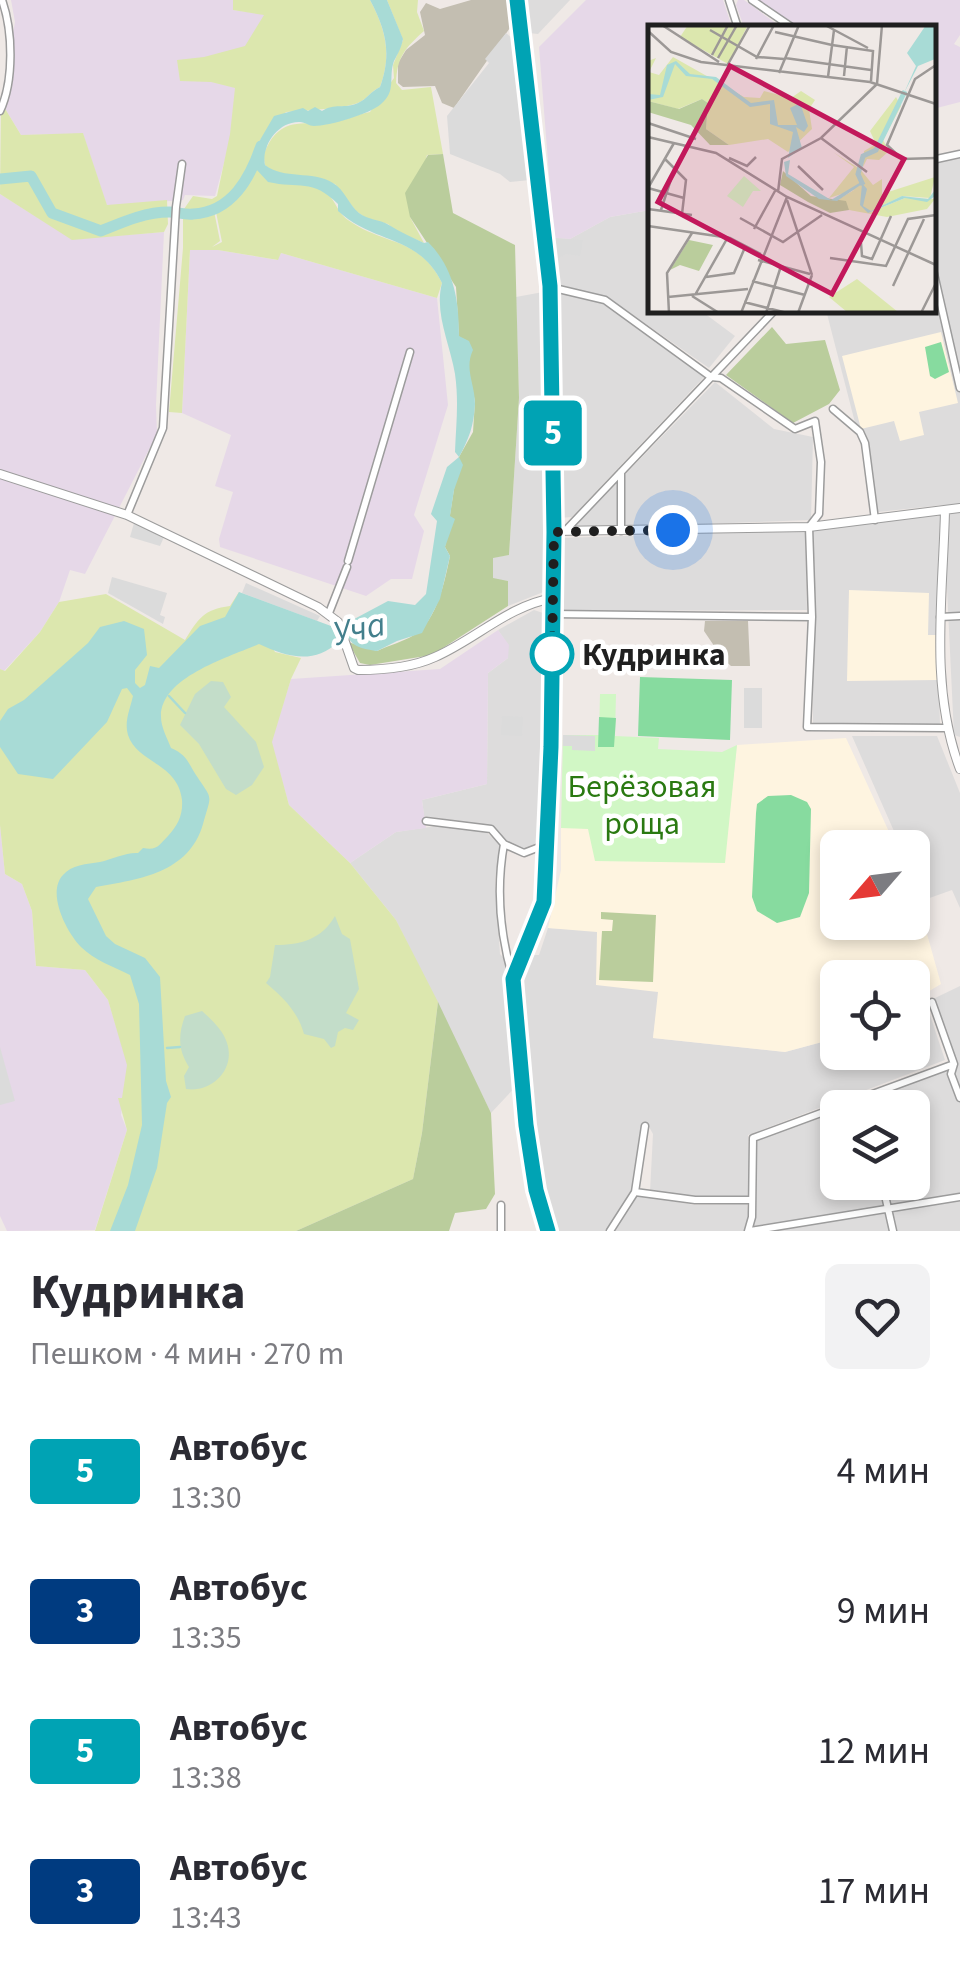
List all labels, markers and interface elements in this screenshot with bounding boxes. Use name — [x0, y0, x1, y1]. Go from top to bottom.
inset map — [648, 25, 935, 312]
line badge: 5 — [520, 400, 586, 466]
text: 5 — [544, 408, 562, 458]
your location — [648, 505, 698, 555]
water label: Уча — [328, 599, 390, 659]
place label: Кудринка — [582, 632, 726, 678]
marker: Кудринка — [531, 633, 573, 675]
park label: Берёзовая роща — [568, 764, 716, 847]
north arrow — [820, 830, 930, 940]
map controls — [820, 830, 930, 1200]
button: locate — [820, 960, 930, 1070]
button: layers — [820, 1090, 930, 1200]
text: Кудринка — [30, 1259, 245, 1327]
button: heart — [825, 1264, 930, 1369]
text: Пешком · 4 мин · 270 m — [30, 1331, 344, 1377]
text: Автобус — [170, 1421, 308, 1475]
text: 4 мин — [837, 1444, 930, 1498]
text: 5 — [76, 1446, 94, 1496]
text: 13:30 — [170, 1475, 242, 1521]
text: Автобус — [170, 1561, 308, 1615]
text: 9 мин — [837, 1584, 930, 1638]
text: 3 — [76, 1586, 94, 1636]
text: 13:35 — [170, 1615, 242, 1661]
text: Автобус — [170, 1701, 308, 1755]
text: 12 мин — [818, 1724, 930, 1778]
text: 5 — [76, 1726, 94, 1776]
text: 13:38 — [170, 1755, 242, 1801]
text: Автобус — [170, 1841, 308, 1895]
text: 17 мин — [818, 1864, 930, 1918]
text: 3 — [76, 1866, 94, 1916]
text: 13:43 — [170, 1895, 242, 1941]

